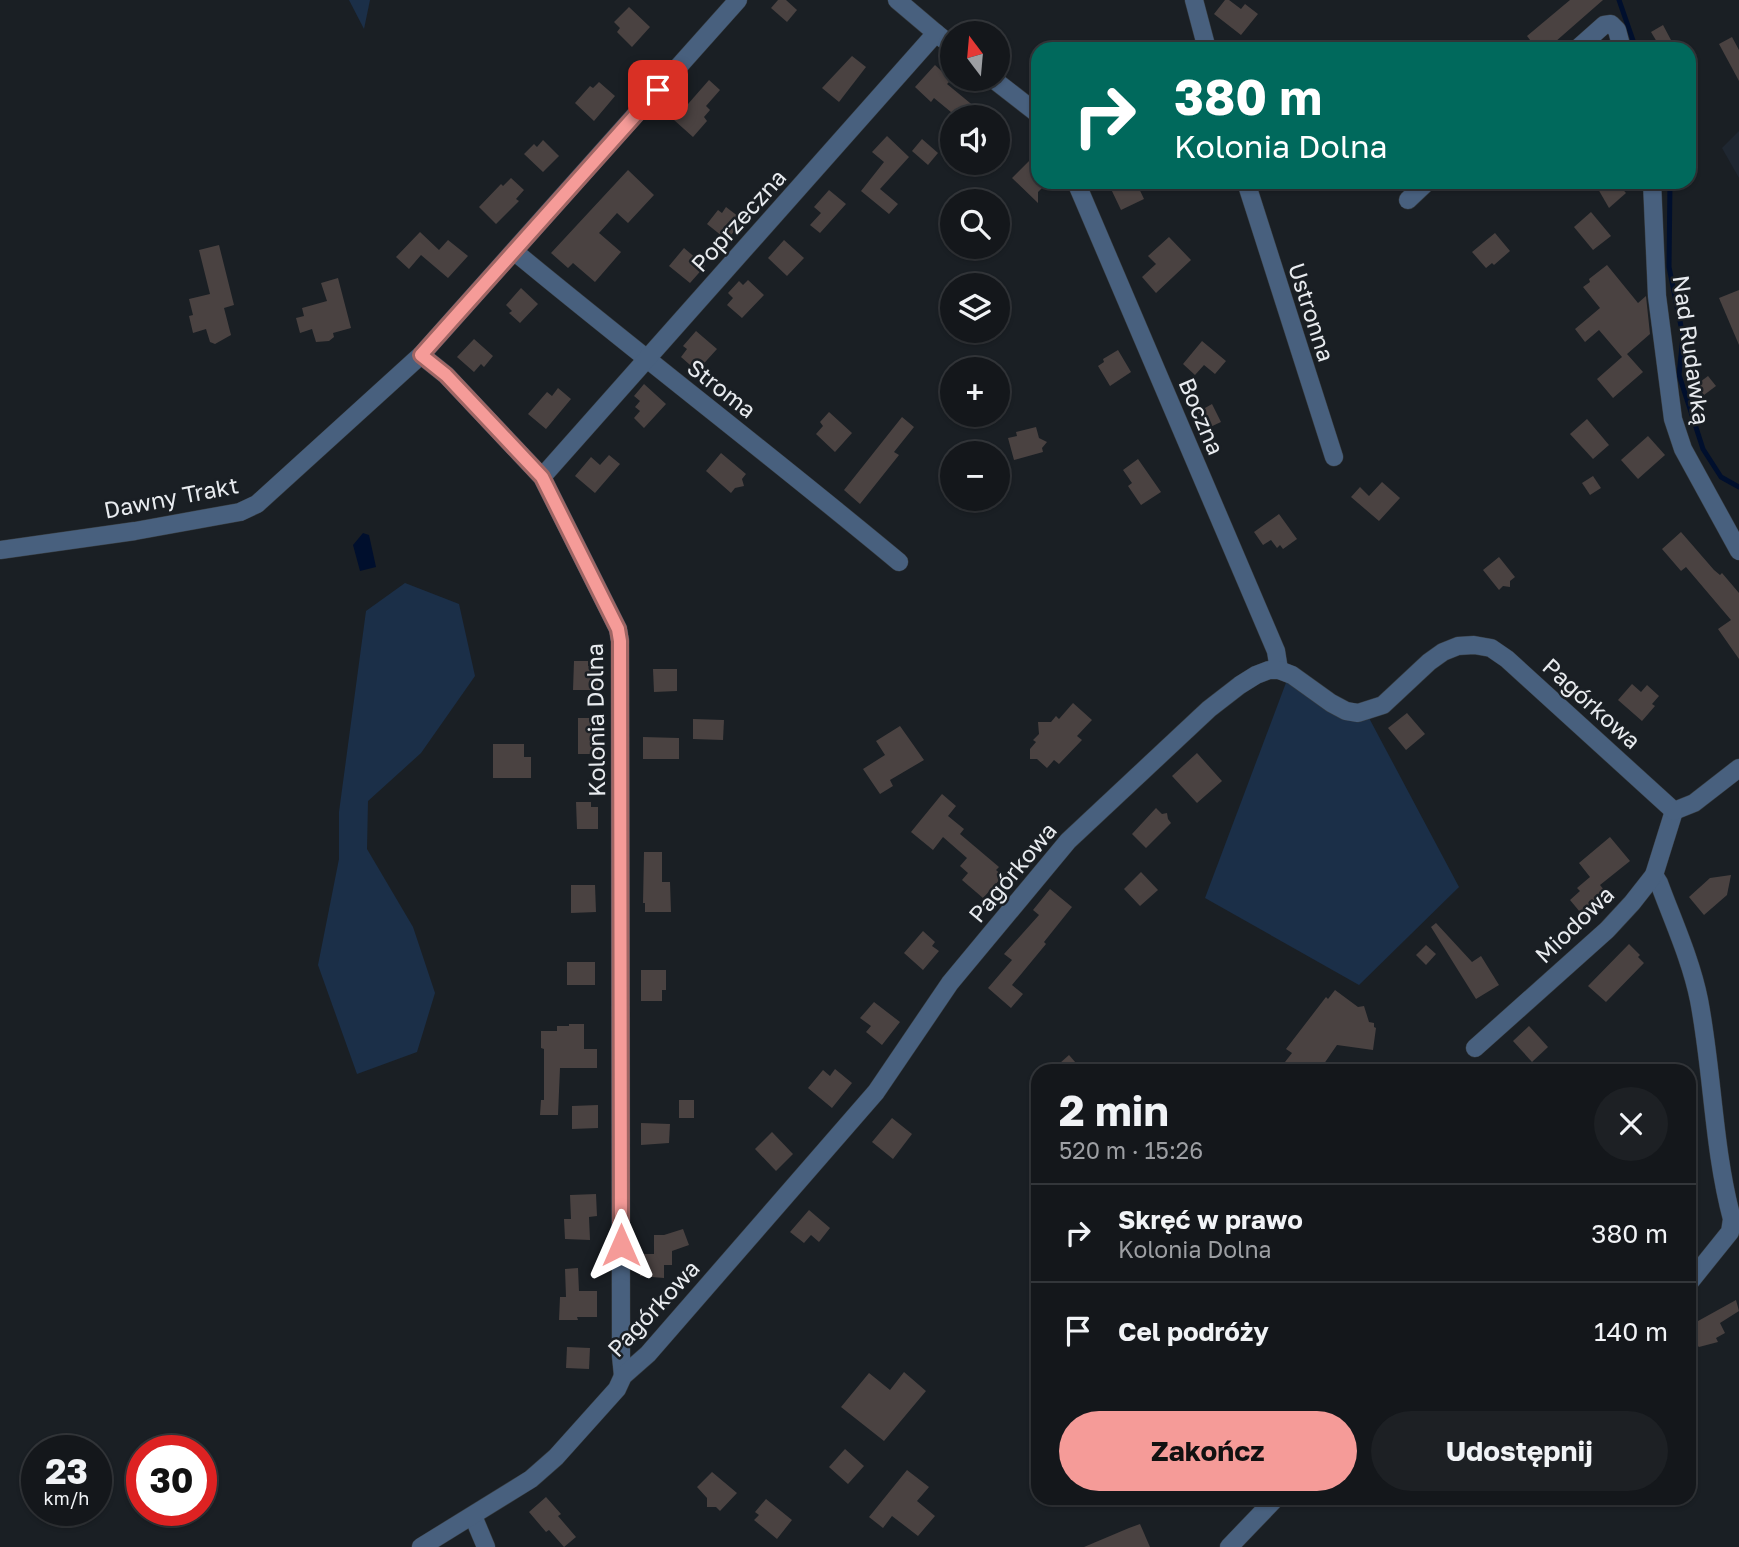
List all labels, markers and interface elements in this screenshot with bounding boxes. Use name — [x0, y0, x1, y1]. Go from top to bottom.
north arrow — [940, 21, 1010, 91]
map controls — [940, 21, 1010, 511]
pin — [628, 60, 688, 120]
text: 380 m — [1174, 67, 1322, 126]
icon: right — [1059, 70, 1150, 161]
icon: arrive — [639, 71, 677, 109]
button: sound — [940, 105, 1010, 175]
text: Kolonia Dolna — [1174, 127, 1388, 165]
street label: Poprzeczna — [685, 163, 791, 277]
button: search — [940, 189, 1010, 259]
street label: Ustronna — [1283, 259, 1341, 365]
button: layers — [940, 273, 1010, 343]
street label: Nad Rudawką — [1668, 273, 1716, 427]
street label: Stroma — [682, 353, 762, 423]
button: + — [940, 357, 1010, 427]
street label: Boczna — [1173, 373, 1231, 459]
button: − — [940, 441, 1010, 511]
street label: Dawny Trakt — [101, 470, 241, 524]
street label: Kolonia Dolna — [580, 643, 610, 797]
street label: Pagórkowa — [1537, 652, 1647, 754]
street label: Pagórkowa — [962, 816, 1062, 928]
street label: Miodowa — [1529, 880, 1619, 968]
text: 2 min — [1059, 1085, 1169, 1135]
button: close — [1594, 1087, 1668, 1161]
text: 520 m · 15:26 — [1059, 1136, 1203, 1164]
text: Skręć w prawo — [1118, 1204, 1303, 1235]
position arrow — [584, 1208, 658, 1282]
icon: right — [1059, 1214, 1097, 1252]
text: 380 m — [1591, 1218, 1668, 1249]
text: Kolonia Dolna — [1118, 1235, 1272, 1263]
street label: Pagórkowa — [601, 1254, 705, 1362]
icon: arrive — [1059, 1312, 1097, 1350]
text: Cel podróży — [1118, 1316, 1269, 1347]
text: 140 m — [1594, 1316, 1668, 1347]
button: Zakończ — [1059, 1411, 1357, 1491]
button: Udostępnij — [1371, 1411, 1668, 1491]
speed limit sign: 30 — [126, 1435, 217, 1526]
text: 23 — [45, 1450, 88, 1492]
text: km/h — [44, 1487, 89, 1509]

